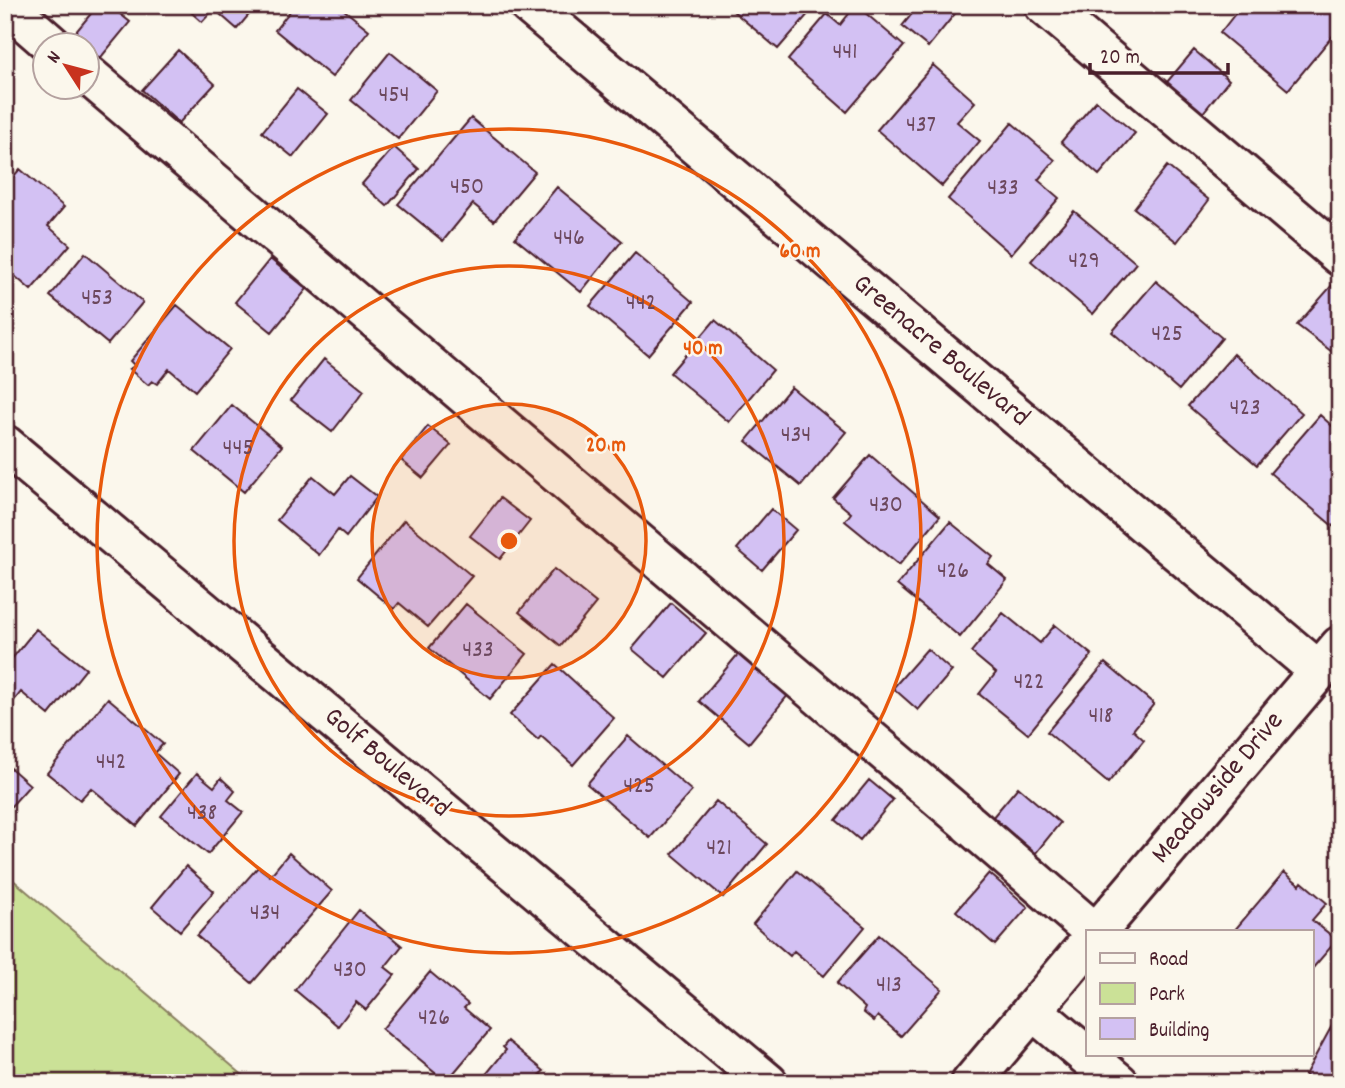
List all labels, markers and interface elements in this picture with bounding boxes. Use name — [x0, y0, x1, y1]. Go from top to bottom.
north arrow — [32, 32, 102, 102]
scale bar — [1090, 32, 1228, 76]
house number: 441 — [832, 36, 858, 70]
text: 20 m — [1100, 44, 1140, 74]
text: N — [41, 46, 69, 70]
house number: 454 — [378, 79, 410, 113]
house number: 437 — [906, 109, 936, 143]
house number: 450 — [450, 171, 484, 205]
house number: 433 — [987, 172, 1019, 206]
house number: 446 — [553, 222, 585, 256]
text: 60 m — [780, 238, 820, 268]
house number: 429 — [1068, 245, 1100, 279]
street label: Greenacre Boulevard — [843, 266, 1037, 438]
house number: 453 — [81, 282, 113, 316]
house number: 442 — [626, 287, 656, 321]
house number: 425 — [1151, 318, 1183, 352]
text: 40 m — [683, 335, 723, 365]
house number: 423 — [1229, 392, 1261, 426]
house number: 434 — [781, 419, 811, 453]
house number: 445 — [222, 432, 254, 466]
text: 20 m — [586, 432, 626, 462]
house number: 430 — [869, 489, 903, 523]
centre of rings — [497, 529, 521, 553]
house number: 426 — [937, 555, 969, 589]
house number: 433 — [462, 634, 494, 668]
house number: 422 — [1014, 666, 1044, 700]
street label: Golf Boulevard — [314, 699, 458, 829]
house number: 418 — [1089, 700, 1113, 734]
street label: Meadowside Drive — [1143, 704, 1295, 874]
house number: 442 — [96, 746, 126, 780]
house number: 425 — [623, 770, 655, 804]
house number: 438 — [187, 797, 217, 831]
house number: 421 — [706, 832, 732, 866]
house number: 434 — [250, 897, 280, 931]
legend — [1086, 930, 1314, 1056]
text: Road — [1149, 946, 1188, 976]
house number: 430 — [333, 954, 367, 988]
house number: 413 — [876, 969, 902, 1003]
text: Park — [1149, 981, 1185, 1011]
house number: 426 — [418, 1002, 450, 1036]
text: Building — [1149, 1017, 1209, 1047]

